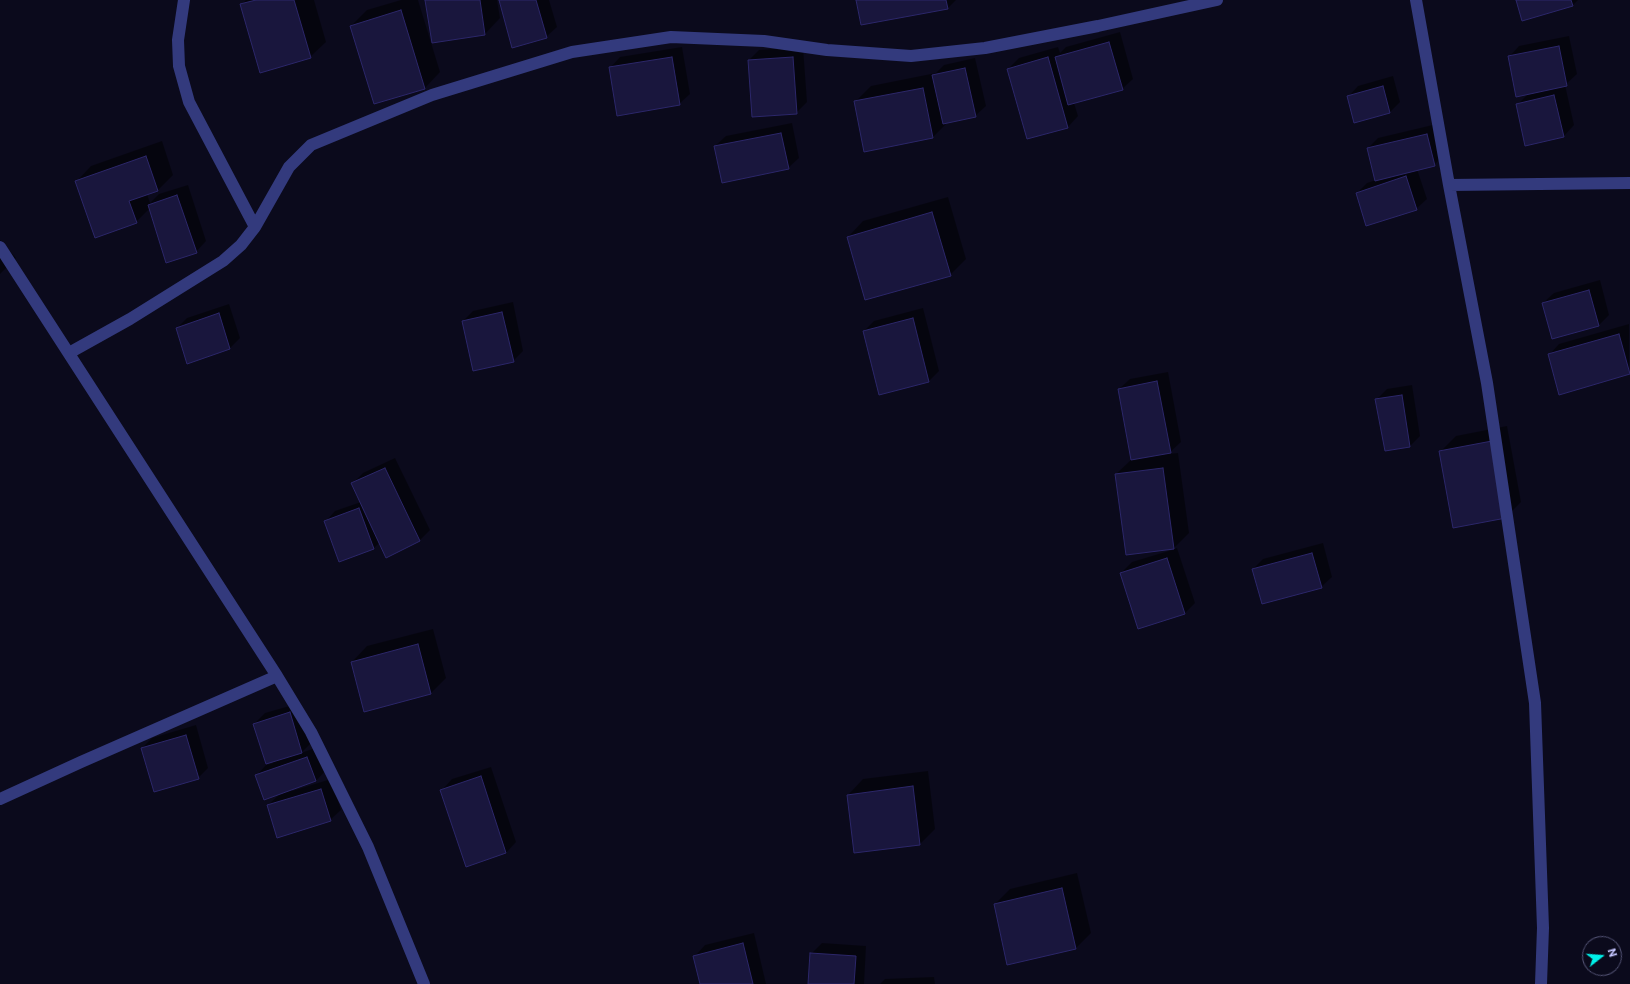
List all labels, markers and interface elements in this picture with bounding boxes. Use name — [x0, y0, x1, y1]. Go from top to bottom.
north arrow — [1582, 936, 1622, 976]
text: N — [1606, 947, 1620, 958]

